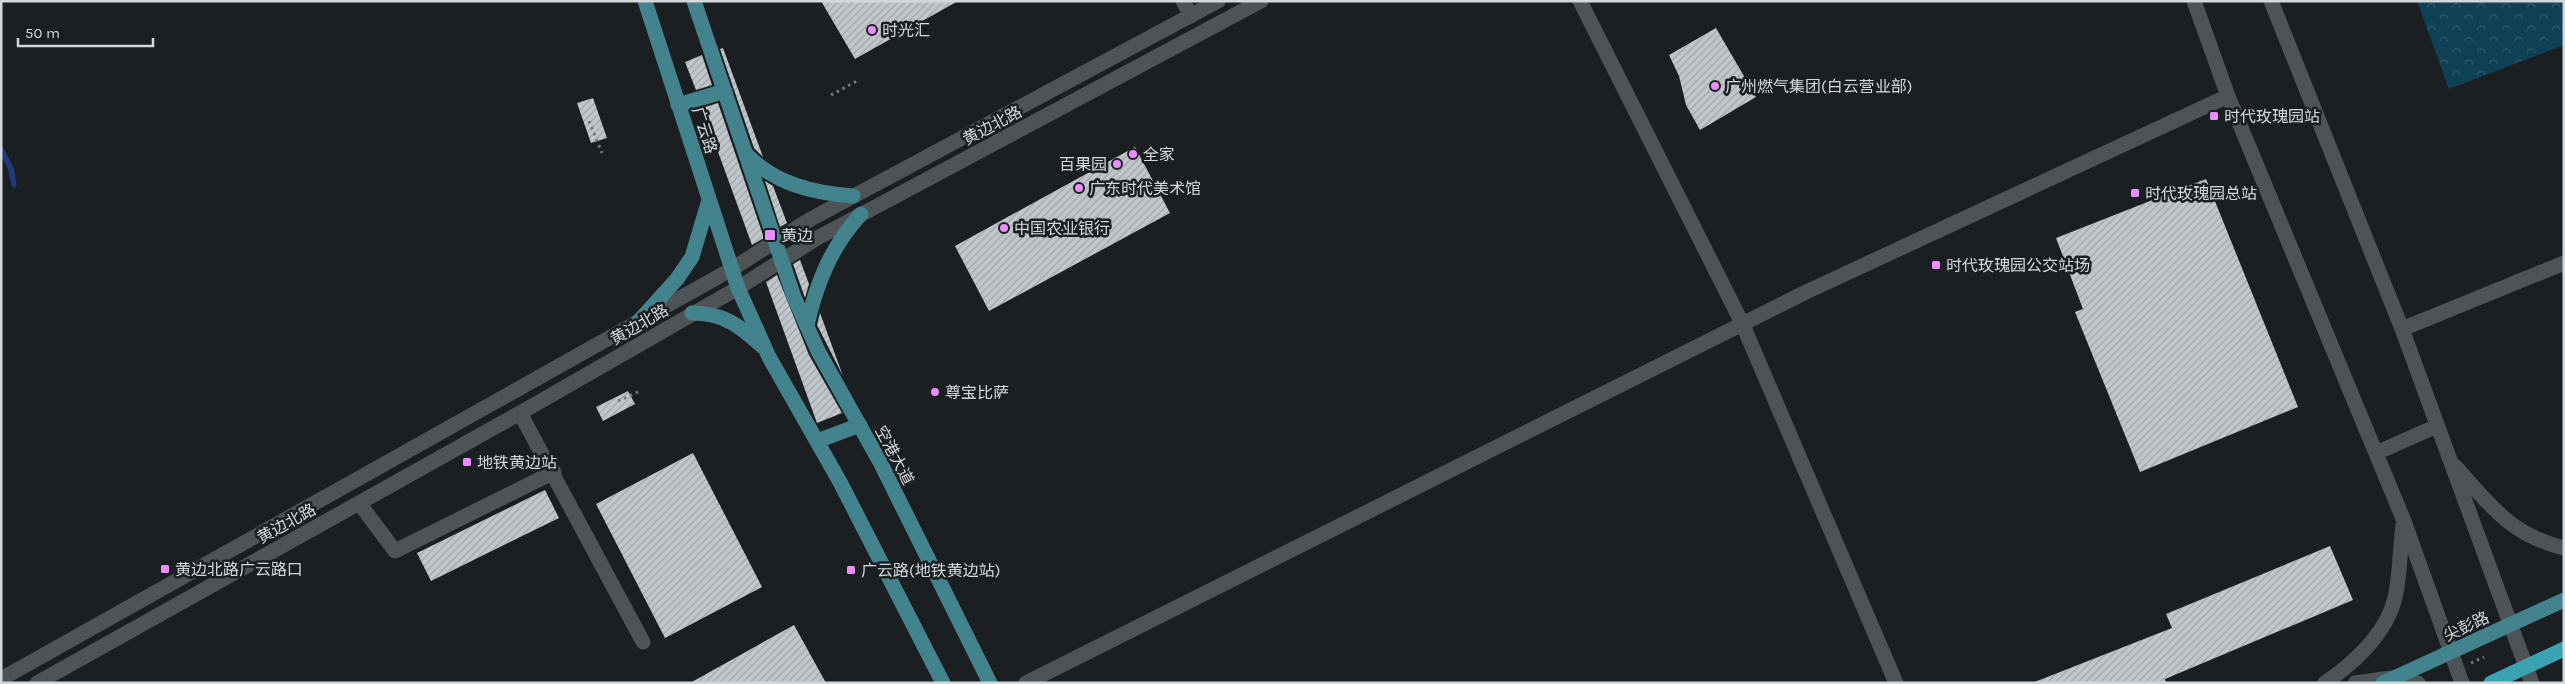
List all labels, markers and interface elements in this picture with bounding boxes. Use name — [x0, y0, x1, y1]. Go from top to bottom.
scale bar — [18, 15, 152, 47]
place label: 时光汇 — [882, 21, 930, 40]
text: 50 m — [25, 24, 60, 42]
marker: 时光汇 — [866, 24, 878, 36]
place label: 广州燃气集团(白云营业部) — [1725, 77, 1912, 96]
marker: 广州燃气集团(白云营业部) — [1709, 80, 1721, 92]
street label: 黄边北路 — [960, 102, 1025, 149]
street label: 广云路 — [688, 104, 721, 156]
place label: 时代玫瑰园站 — [2224, 107, 2320, 126]
marker: 时代玫瑰园站 — [2208, 110, 2220, 122]
place label: 全家 — [1143, 145, 1175, 164]
marker: 全家 — [1127, 148, 1139, 160]
place label: 百果园 — [1059, 155, 1107, 174]
marker: 百果园 — [1111, 158, 1123, 170]
place label: 广东时代美术馆 — [1089, 179, 1201, 198]
marker: 广东时代美术馆 — [1073, 182, 1085, 194]
place label: 时代玫瑰园总站 — [2145, 184, 2257, 203]
marker: 时代玫瑰园总站 — [2129, 187, 2141, 199]
place label: 中国农业银行 — [1014, 219, 1110, 238]
marker: 中国农业银行 — [998, 222, 1010, 234]
place label: 黄边 — [781, 226, 813, 245]
marker: 黄边 — [763, 228, 777, 242]
place label: 时代玫瑰园公交站场 — [1946, 256, 2090, 275]
marker: 时代玫瑰园公交站场 — [1930, 259, 1942, 271]
street label: 黄边北路 — [607, 300, 672, 349]
place label: 尊宝比萨 — [945, 383, 1009, 402]
marker: 尊宝比萨 — [929, 386, 941, 398]
street label: 空港大道 — [871, 423, 918, 488]
place label: 地铁黄边站 — [477, 453, 557, 472]
marker: 地铁黄边站 — [461, 456, 473, 468]
street label: 黄边北路 — [254, 500, 319, 547]
place label: 黄边北路广云路口 — [175, 560, 303, 579]
place label: 广云路(地铁黄边站) — [861, 561, 1000, 580]
marker: 黄边北路广云路口 — [159, 563, 171, 575]
marker: 广云路(地铁黄边站) — [845, 564, 857, 576]
street label: 尖彭路 — [2440, 608, 2492, 645]

